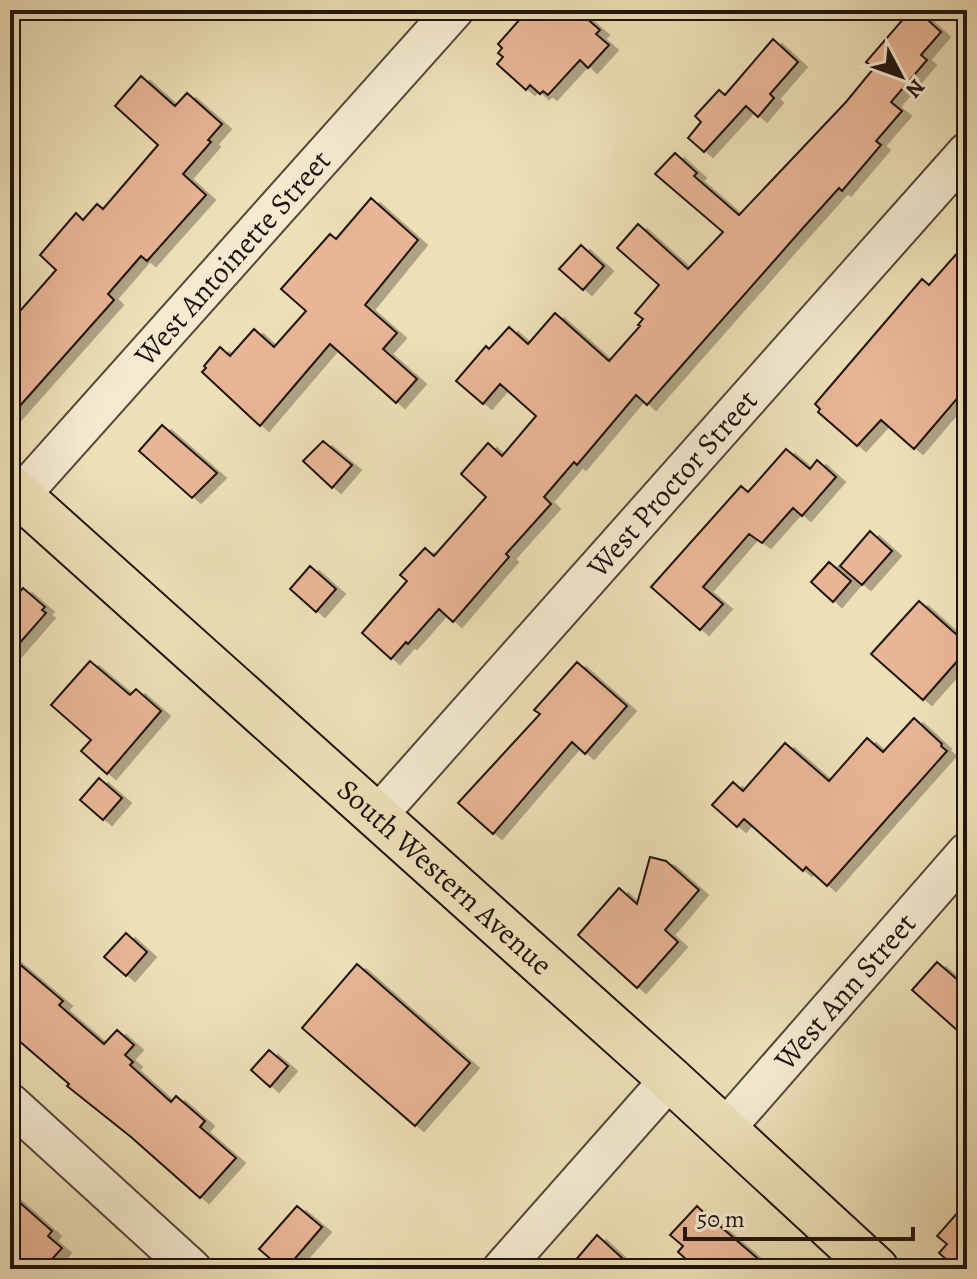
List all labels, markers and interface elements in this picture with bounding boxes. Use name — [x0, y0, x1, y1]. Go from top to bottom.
north arrow — [861, 36, 941, 116]
text: N — [899, 73, 932, 104]
street label: West Antoinette Street — [125, 141, 340, 375]
street label: West Proctor Street — [577, 381, 766, 587]
street label: South Western Avenue — [329, 770, 561, 984]
street label: West Ann Street — [765, 904, 925, 1079]
scale bar — [685, 1191, 913, 1241]
text: 50 m — [697, 1203, 745, 1235]

